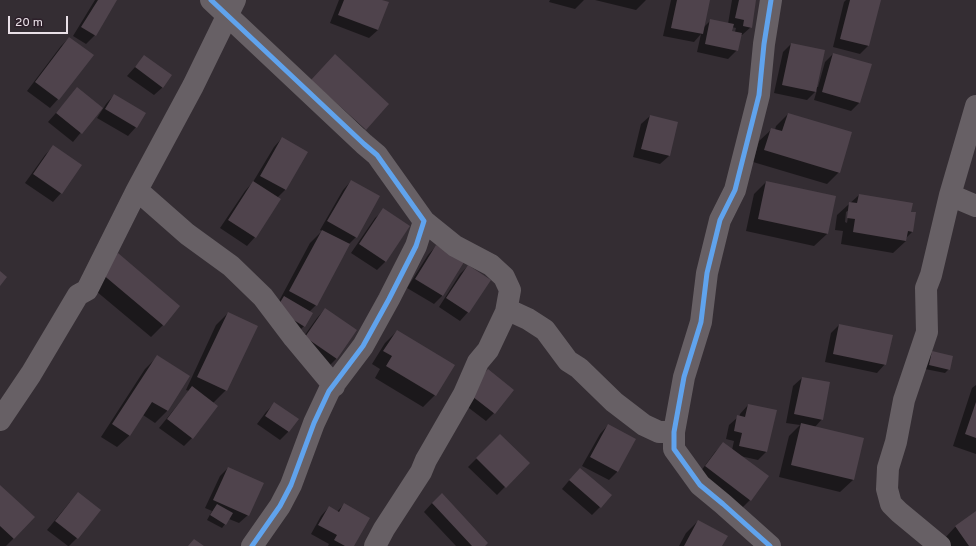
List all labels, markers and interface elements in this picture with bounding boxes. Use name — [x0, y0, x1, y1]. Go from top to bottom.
scale bar — [10, 8, 70, 34]
text: 20 m — [15, 15, 43, 31]

